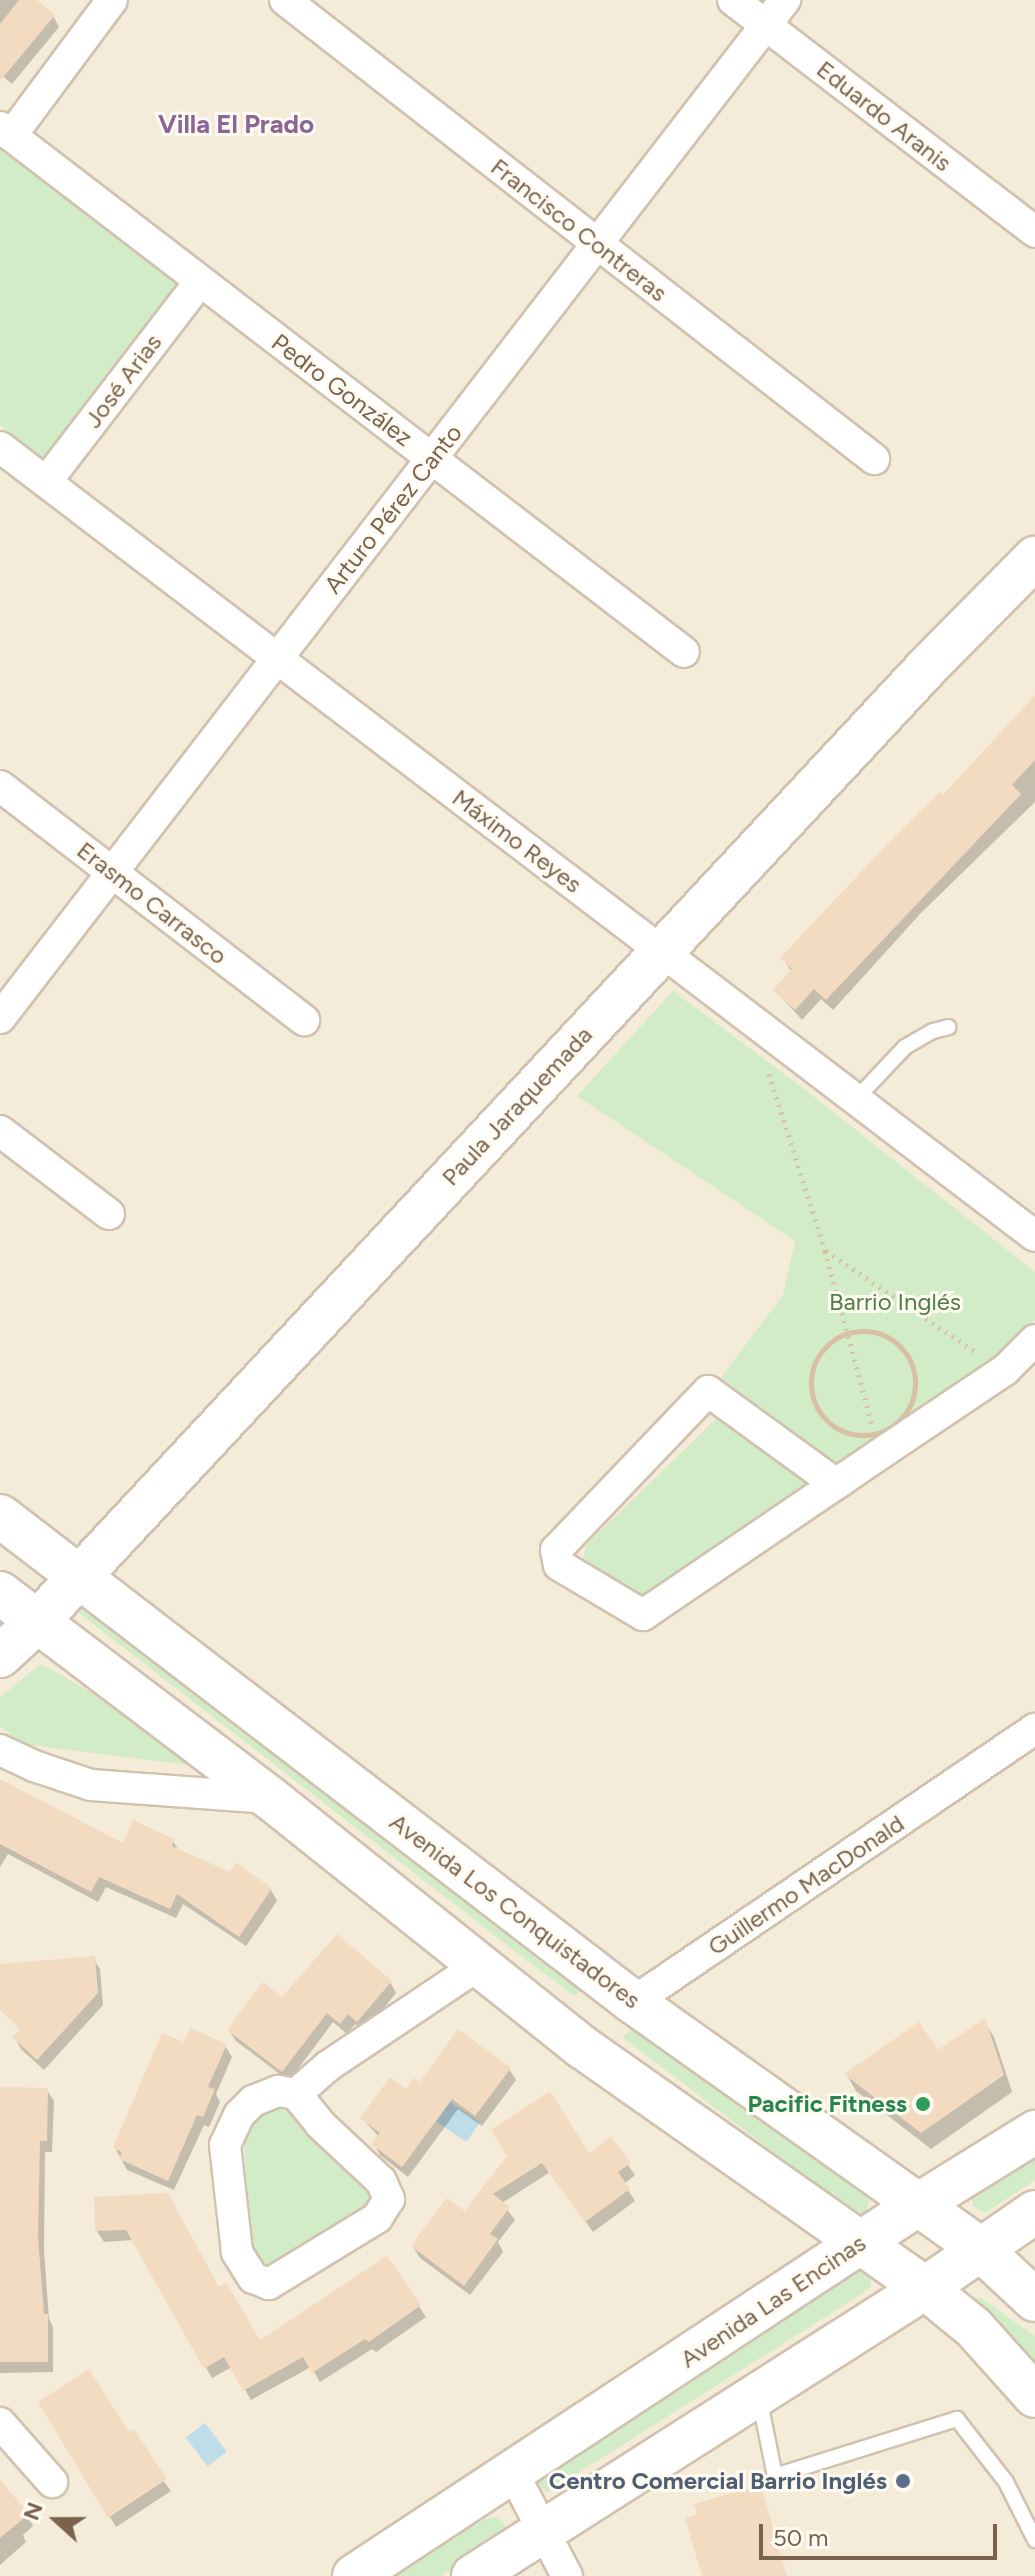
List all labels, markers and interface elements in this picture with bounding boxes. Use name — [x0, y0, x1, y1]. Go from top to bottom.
street label: Eduardo Aranis — [811, 55, 957, 177]
district label: Villa El Prado — [158, 109, 314, 141]
street label: Francisco Contreras — [485, 152, 673, 308]
street label: José Arias — [78, 328, 168, 434]
street label: Pedro González — [266, 328, 418, 452]
street label: Arturo Pérez Canto — [318, 419, 468, 599]
street label: Máximo Reyes — [447, 783, 587, 899]
street label: Erasmo Carrasco — [71, 836, 233, 970]
street label: Paula Jaraquemada — [436, 1020, 598, 1192]
park label: Barrio Inglés — [829, 1288, 961, 1316]
street label: Avenida Los Conquistadores — [384, 1807, 646, 2015]
street label: Guillermo MacDonald — [703, 1809, 909, 1961]
place label: Pacific Fitness — [748, 2090, 907, 2118]
marker: Pacific Fitness — [914, 2095, 932, 2113]
street label: Avenida Las Encinas — [675, 2228, 871, 2374]
place label: Centro Comercial Barrio Inglés — [549, 2467, 887, 2495]
marker: Centro Comercial Barrio Inglés — [894, 2472, 912, 2490]
north arrow — [16, 2480, 96, 2560]
text: N — [17, 2498, 49, 2524]
scale bar — [763, 2508, 1001, 2558]
text: 50 m — [773, 2523, 829, 2552]

